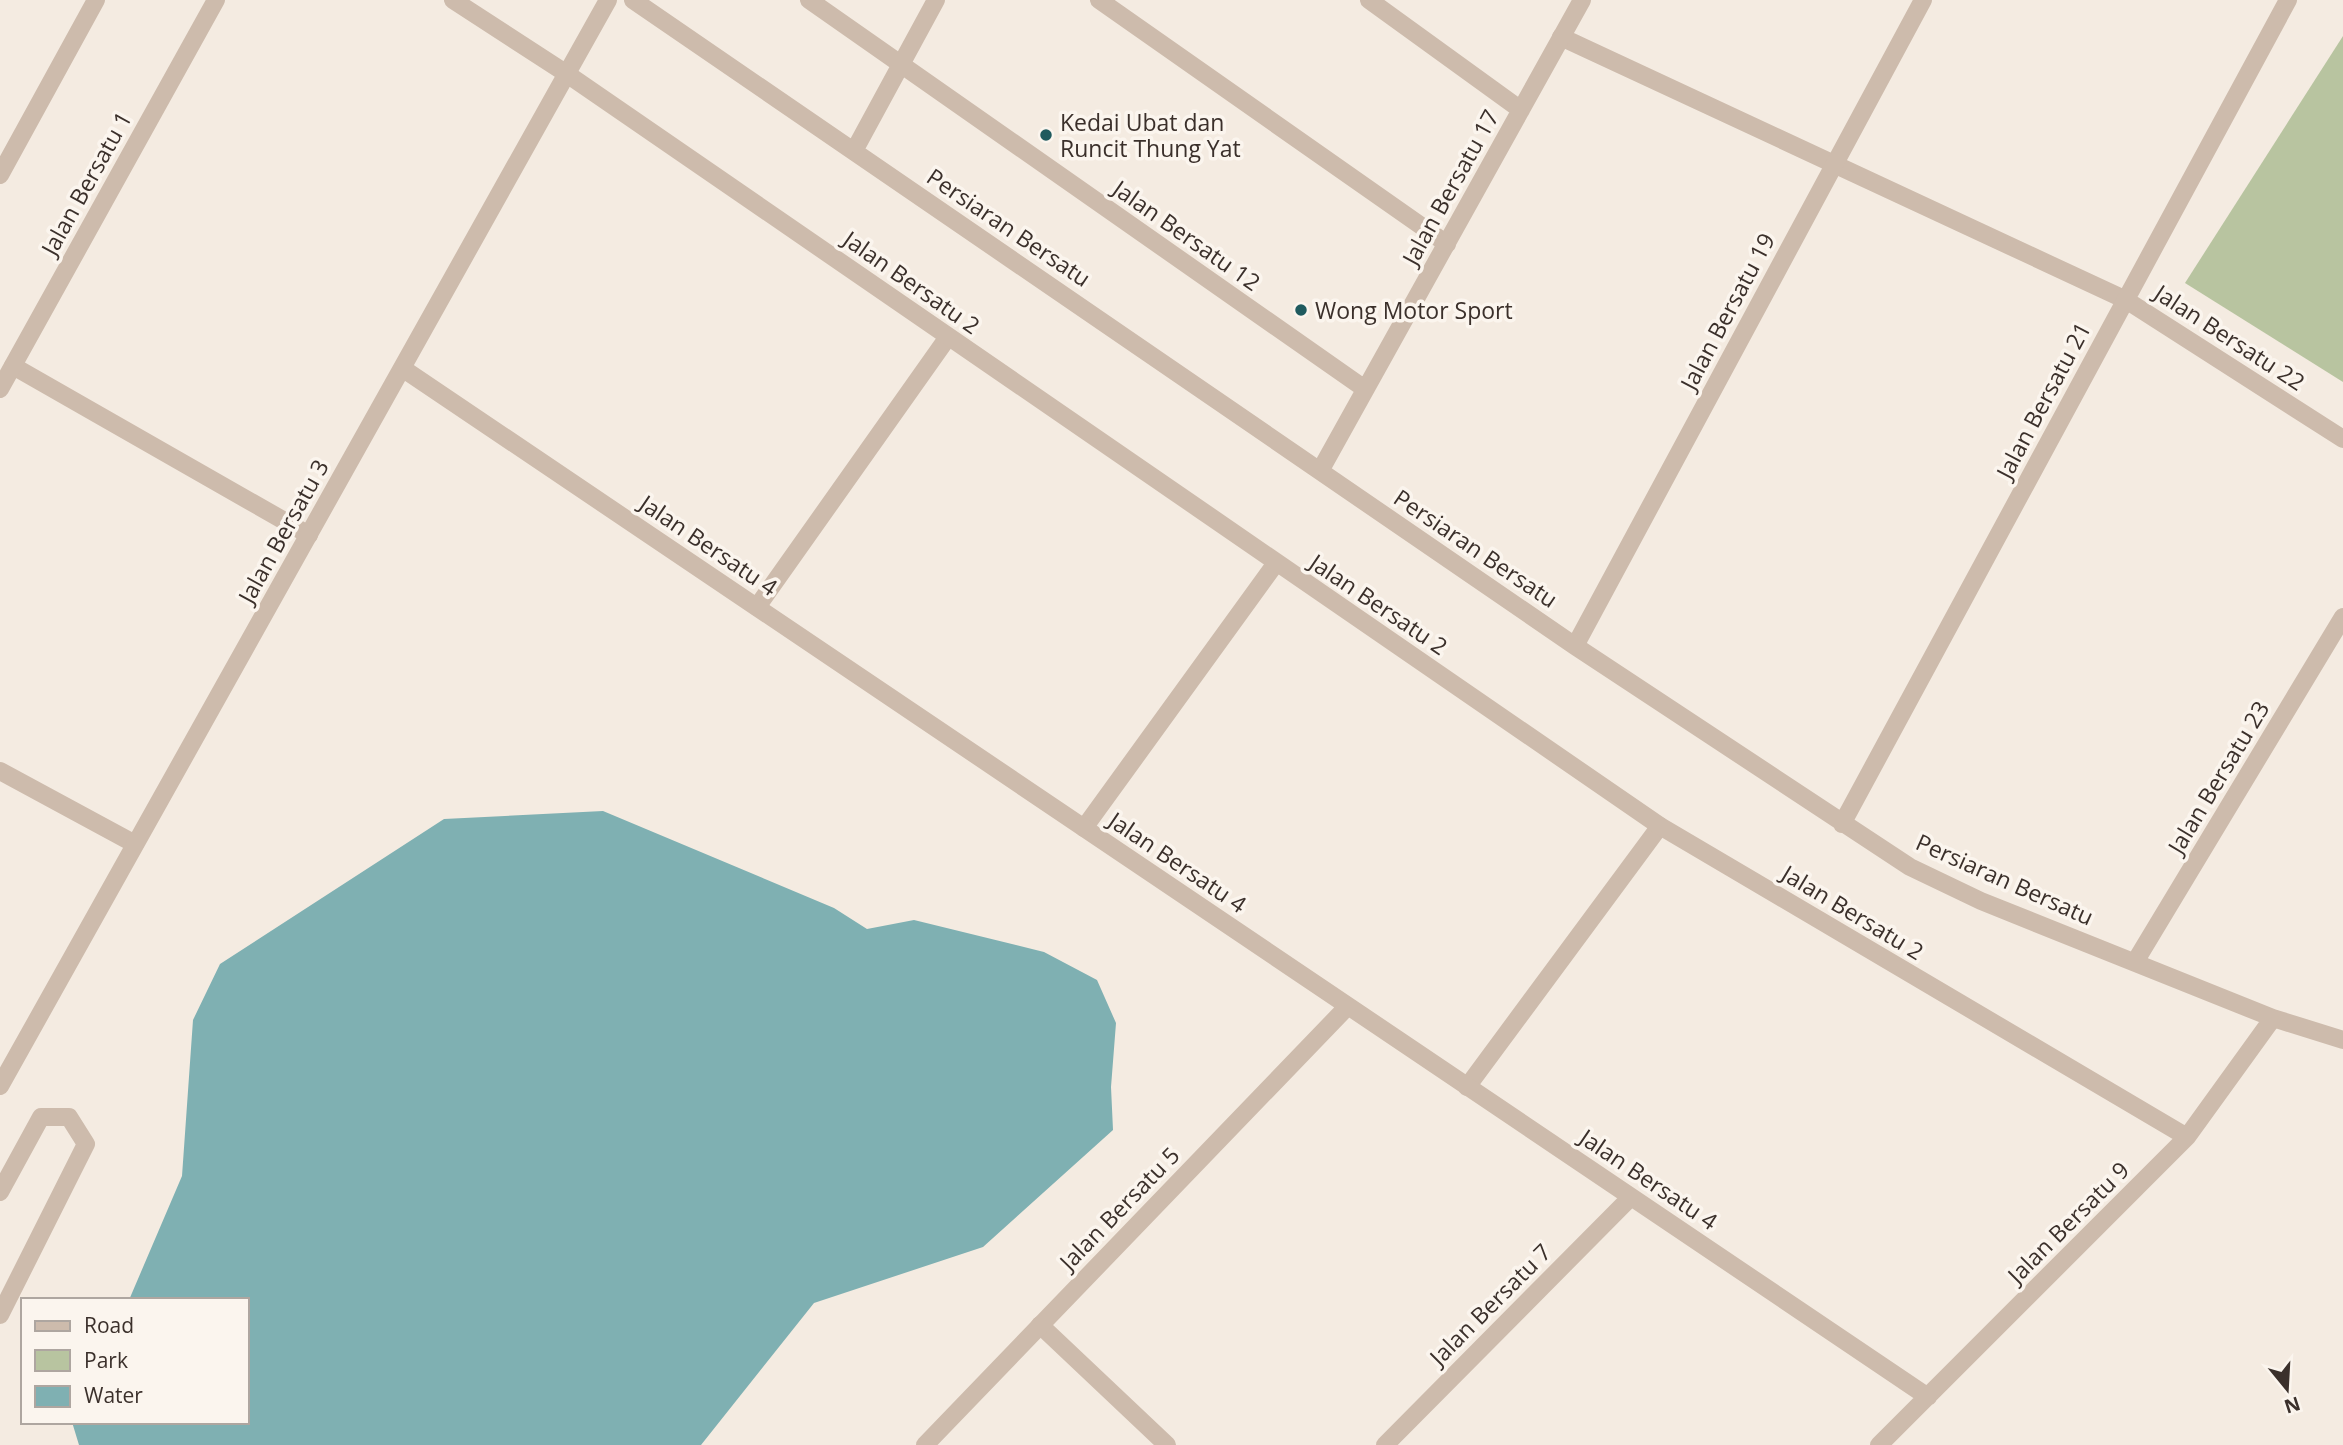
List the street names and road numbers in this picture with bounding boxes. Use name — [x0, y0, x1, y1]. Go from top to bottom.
street label: Jalan Bersatu 17 — [1393, 104, 1506, 272]
street label: Jalan Bersatu 1 — [32, 105, 139, 262]
street label: Persiaran Bersatu — [921, 160, 1097, 294]
street label: Jalan Bersatu 12 — [1105, 171, 1267, 298]
street label: Jalan Bersatu 2 — [836, 222, 987, 341]
street label: Jalan Bersatu 19 — [1671, 227, 1782, 397]
street label: Jalan Bersatu 22 — [2147, 275, 2311, 398]
street label: Jalan Bersatu 21 — [1987, 316, 2098, 486]
street label: Jalan Bersatu 3 — [229, 453, 336, 610]
street label: Persiaran Bersatu — [1388, 481, 1564, 615]
street label: Jalan Bersatu 4 — [632, 486, 784, 603]
street label: Jalan Bersatu 2 — [1302, 545, 1454, 662]
street label: Jalan Bersatu 23 — [2159, 695, 2276, 861]
street label: Jalan Bersatu 4 — [1101, 803, 1253, 920]
street label: Persiaran Bersatu — [1911, 826, 2099, 932]
street label: Jalan Bersatu 2 — [1774, 856, 1930, 967]
street label: Jalan Bersatu 4 — [1572, 1120, 1724, 1237]
street label: Jalan Bersatu 5 — [1051, 1139, 1186, 1278]
street label: Jalan Bersatu 9 — [1999, 1154, 2136, 1291]
street label: Jalan Bersatu 7 — [1421, 1236, 1558, 1373]

